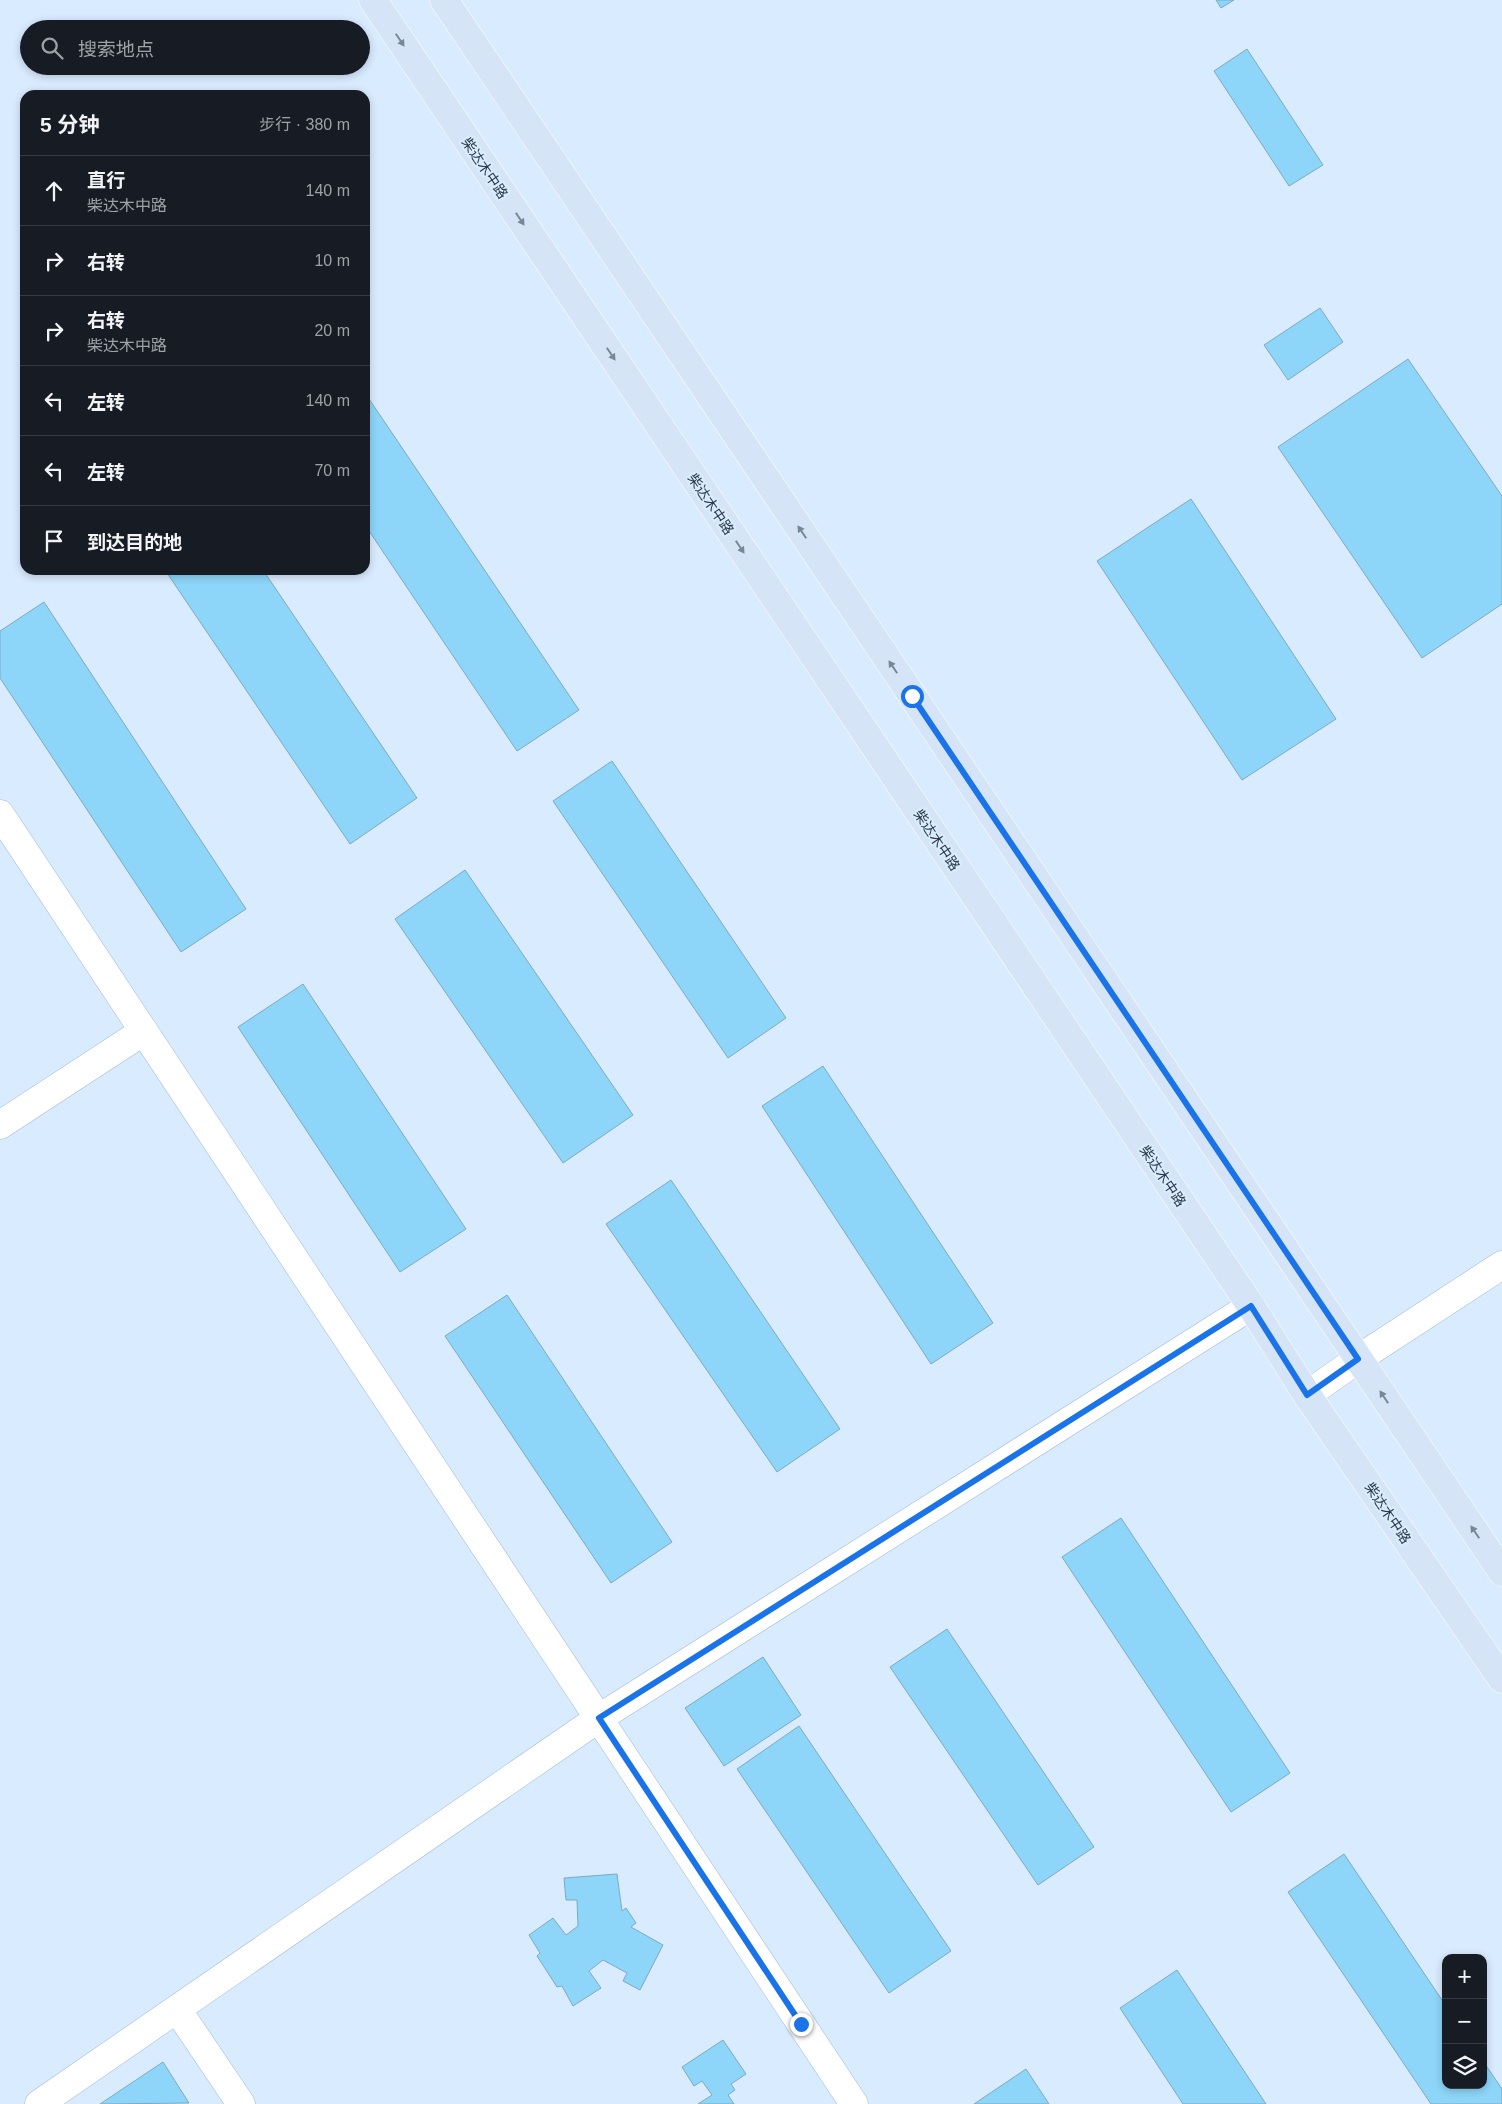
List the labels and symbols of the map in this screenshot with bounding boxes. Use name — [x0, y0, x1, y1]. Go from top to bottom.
one-way arrow — [395, 34, 405, 47]
street label: 柴达木中路 — [459, 135, 511, 201]
one-way arrow — [515, 212, 525, 226]
one-way arrow — [606, 347, 616, 360]
street label: 柴达木中路 — [685, 471, 737, 537]
one-way arrow — [797, 526, 807, 539]
one-way arrow — [735, 540, 745, 553]
one-way arrow — [888, 660, 898, 674]
route start — [901, 685, 924, 708]
street label: 柴达木中路 — [911, 807, 963, 873]
street label: 柴达木中路 — [1137, 1143, 1189, 1209]
one-way arrow — [1379, 1390, 1389, 1404]
street label: 柴达木中路 — [1362, 1480, 1414, 1546]
one-way arrow — [1470, 1525, 1480, 1539]
route end — [790, 2013, 813, 2036]

